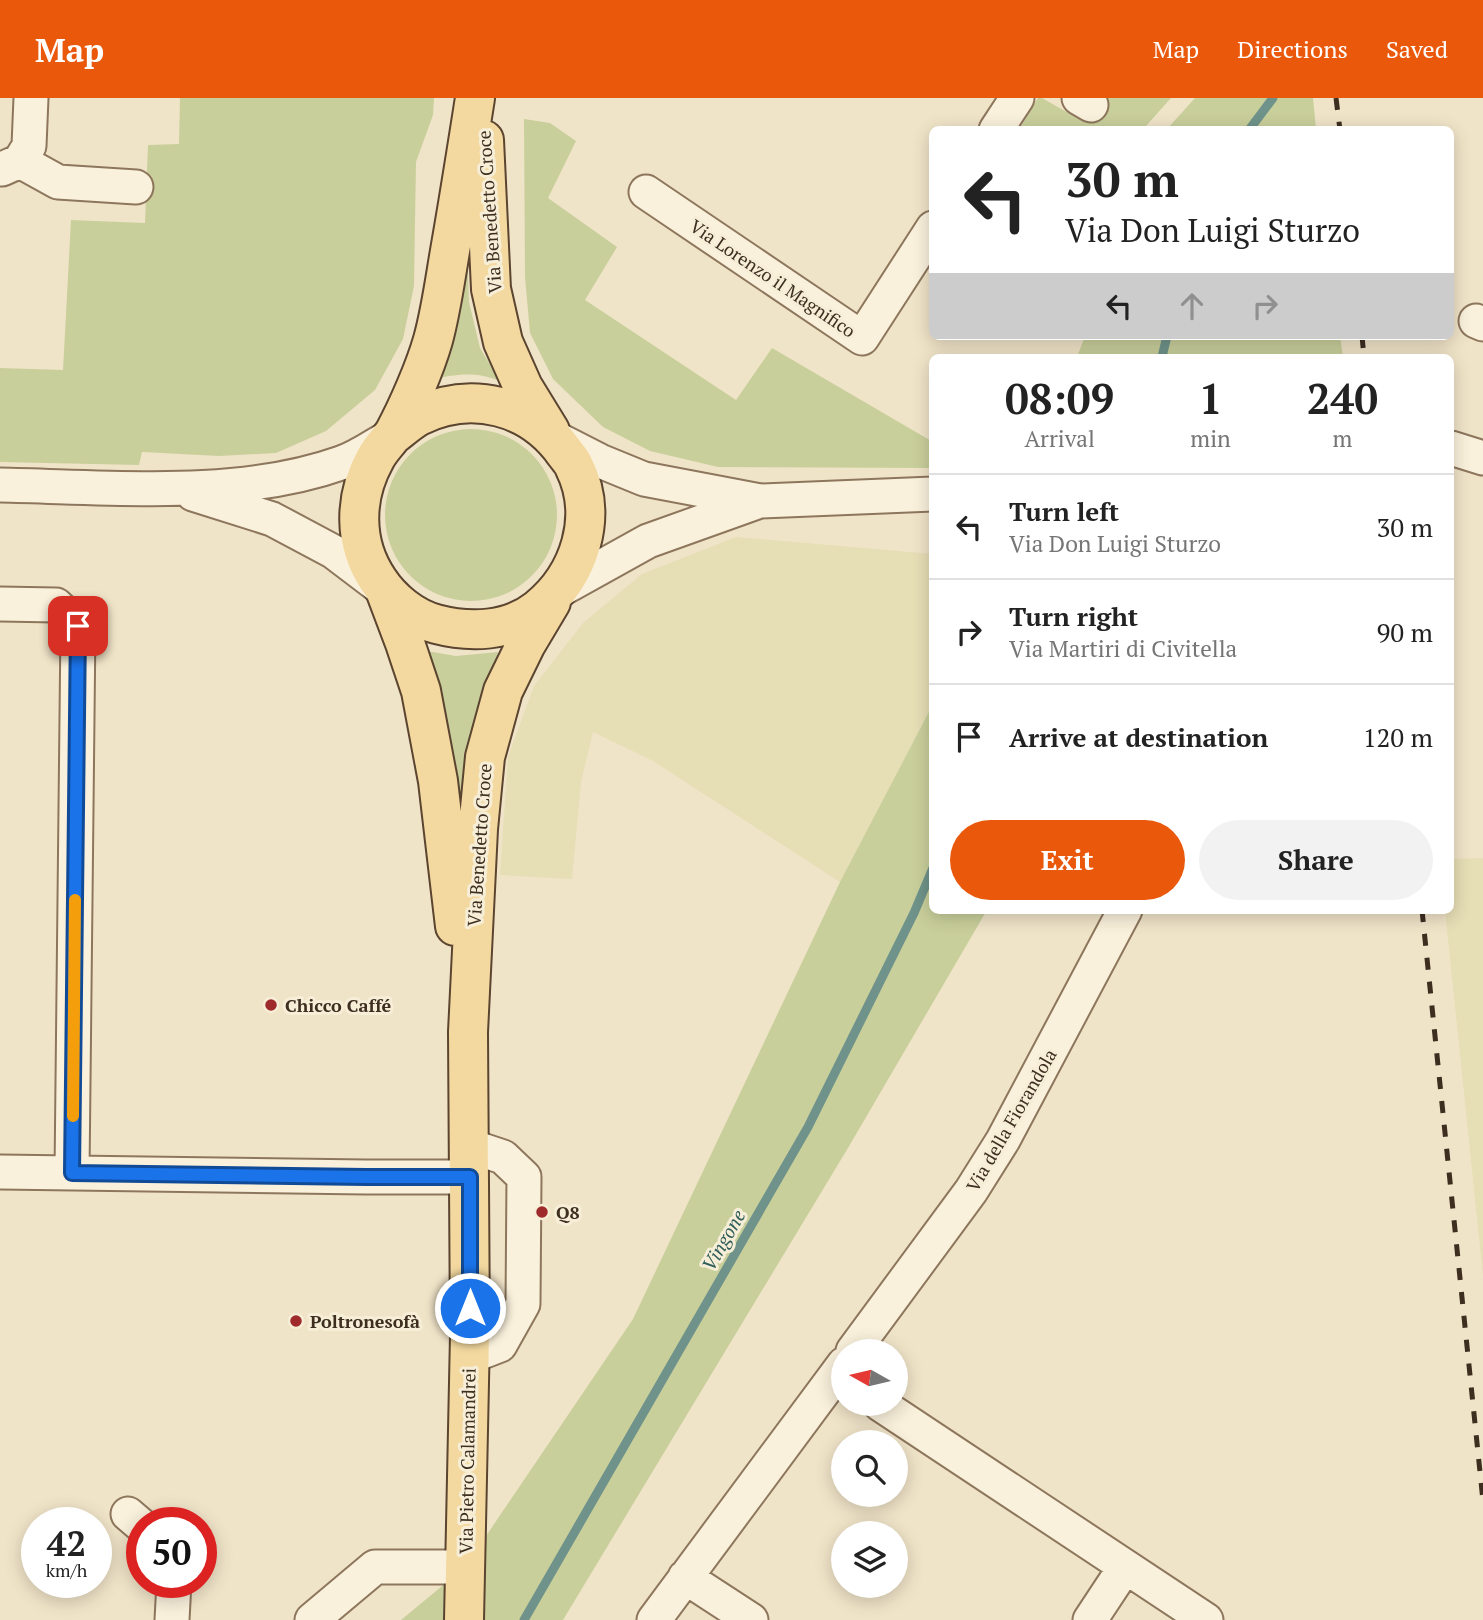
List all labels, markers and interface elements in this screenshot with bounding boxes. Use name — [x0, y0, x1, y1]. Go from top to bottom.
text: Map — [35, 28, 104, 71]
text: Map — [1153, 33, 1199, 65]
text: Directions — [1237, 33, 1348, 65]
text: Saved — [1386, 33, 1448, 65]
street label: Via Benedetto Croce — [471, 130, 507, 294]
text: 30 m — [1065, 146, 1179, 211]
icon: left — [950, 154, 1041, 245]
text: Via Don Luigi Sturzo — [1065, 209, 1360, 251]
street label: Via Lorenzo il Magnifico — [686, 214, 861, 342]
icon: left — [1100, 287, 1138, 325]
icon: ahead — [1173, 287, 1211, 325]
icon: right — [1246, 287, 1284, 325]
text: 08:09 — [1005, 370, 1114, 426]
text: 1 — [1199, 370, 1222, 426]
text: 240 — [1307, 370, 1378, 426]
text: Arrival — [1024, 423, 1095, 454]
text: min — [1190, 423, 1231, 454]
text: m — [1332, 423, 1352, 454]
text: Turn left — [1009, 494, 1119, 528]
icon: left — [950, 508, 988, 546]
text: 30 m — [1377, 510, 1433, 544]
text: Via Don Luigi Sturzo — [1009, 528, 1221, 559]
pin — [48, 596, 108, 656]
text: Turn right — [1009, 599, 1138, 633]
icon: arrive — [59, 607, 97, 645]
icon: right — [950, 613, 988, 651]
text: 90 m — [1377, 615, 1433, 649]
text: Via Martiri di Civitella — [1009, 633, 1237, 664]
icon: arrive — [950, 718, 988, 756]
text: Arrive at destination — [1009, 720, 1268, 754]
text: 120 m — [1363, 720, 1433, 754]
street label: Via Benedetto Croce — [461, 763, 497, 927]
button: Exit — [950, 820, 1185, 900]
button: Share — [1199, 820, 1433, 900]
place label: Chicco Caffé — [285, 993, 392, 1017]
marker: Chicco Caffé — [263, 997, 279, 1013]
street label: Via della Fiorandola — [960, 1044, 1062, 1196]
place label: Q8 — [556, 1200, 580, 1224]
marker: Q8 — [534, 1204, 550, 1220]
water label: Vingone — [696, 1205, 751, 1275]
position arrow — [433, 1271, 507, 1345]
place label: Poltronesofà — [310, 1309, 420, 1333]
marker: Poltronesofà — [288, 1313, 304, 1329]
north arrow — [831, 1339, 908, 1416]
map controls — [831, 1339, 908, 1598]
street label: Via Pietro Calamandrei — [453, 1368, 481, 1554]
button: search — [831, 1430, 908, 1507]
speed limit sign: 50 — [126, 1507, 217, 1598]
text: 42 — [47, 1520, 86, 1566]
button: layers — [831, 1521, 908, 1598]
text: km/h — [46, 1558, 87, 1582]

